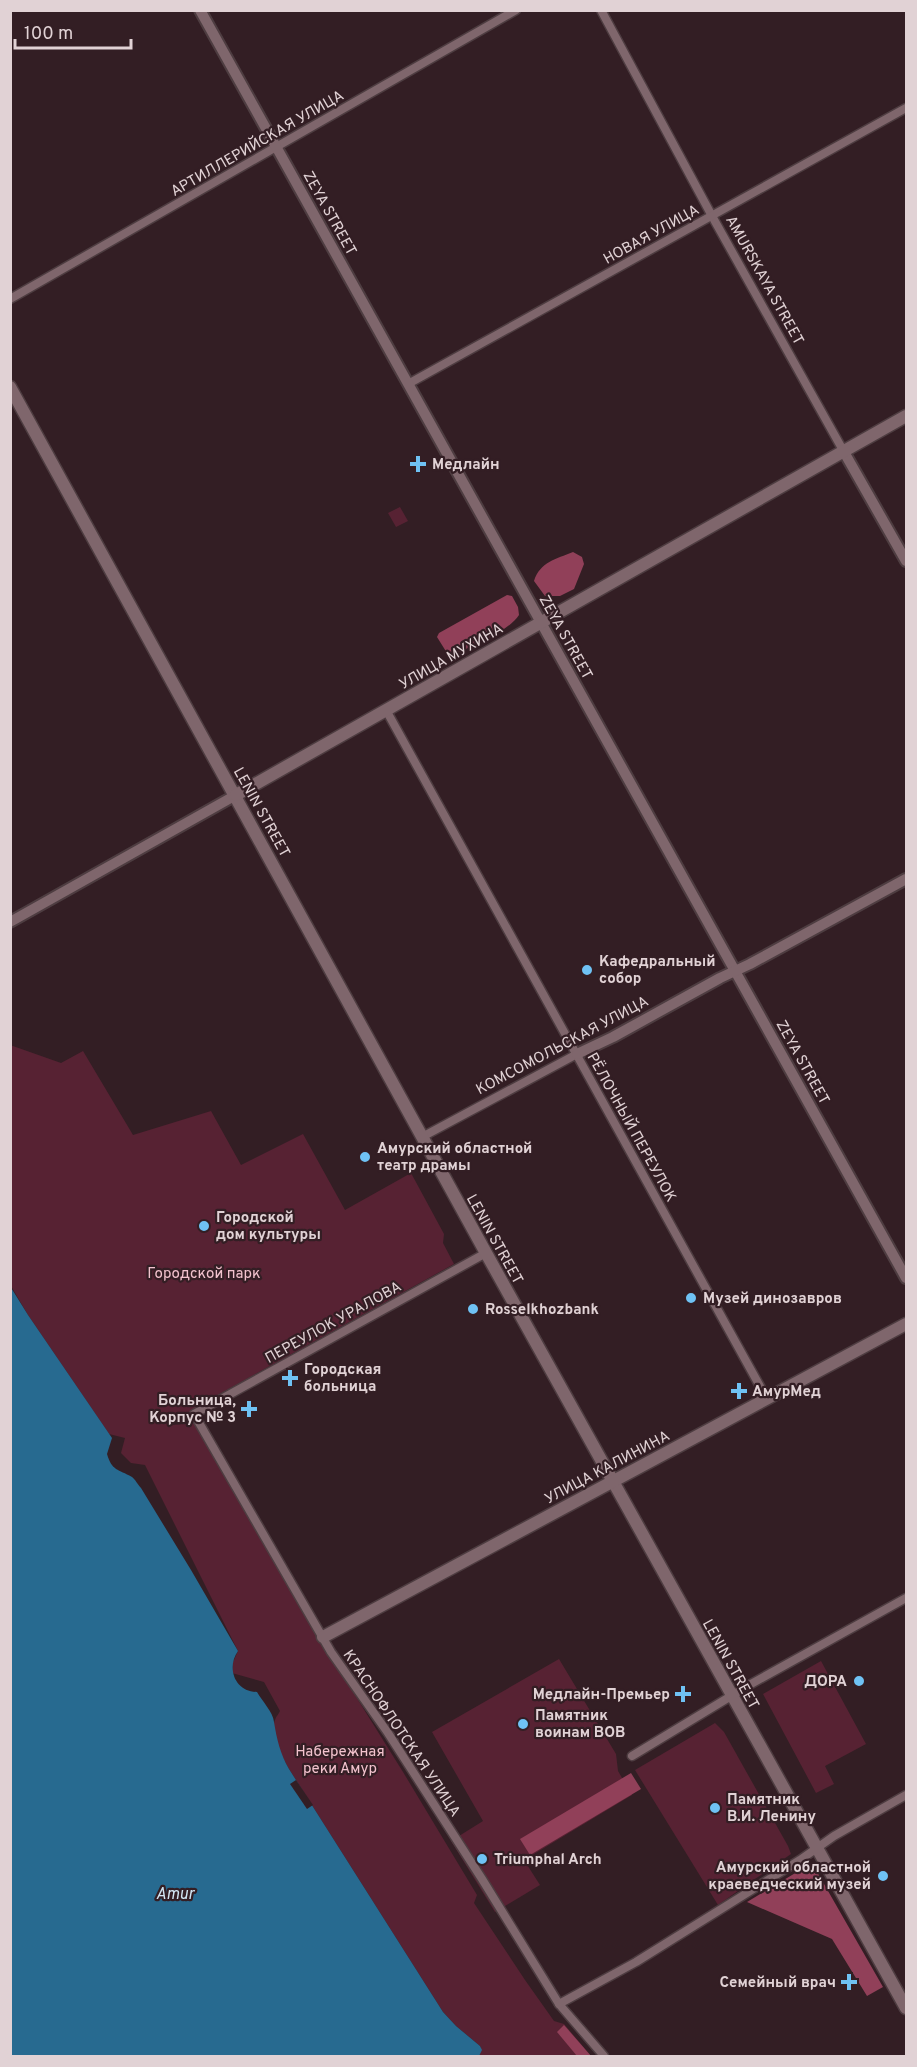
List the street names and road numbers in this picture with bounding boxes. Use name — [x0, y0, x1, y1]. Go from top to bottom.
street label: АРТИЛЛЕРИЙСКАЯ УЛИЦА — [167, 85, 348, 202]
street label: ZEYA STREET — [298, 168, 360, 259]
street label: НОВАЯ УЛИЦА — [600, 201, 703, 270]
street label: AMURSKAYA STREET — [720, 213, 807, 349]
street label: ZEYA STREET — [534, 592, 596, 683]
street label: УЛИЦА МУХИНА — [396, 620, 507, 695]
street label: LENIN STREET — [228, 764, 293, 861]
street label: КОМСОМОЛЬСКАЯ УЛИЦА — [473, 993, 652, 1100]
street label: ZEYA STREET — [771, 1017, 833, 1108]
street label: РЁЛОЧНЫЙ ПЕРЕУЛОК — [582, 1049, 681, 1206]
street label: LENIN STREET — [461, 1191, 526, 1288]
street label: ПЕРЕУЛОК УРАЛОВА — [262, 1278, 405, 1369]
street label: УЛИЦА КАЛИНИНА — [542, 1427, 673, 1509]
street label: LENIN STREET — [697, 1616, 762, 1713]
street label: КРАСНОФЛОТСКАЯ УЛИЦА — [338, 1647, 464, 1821]

